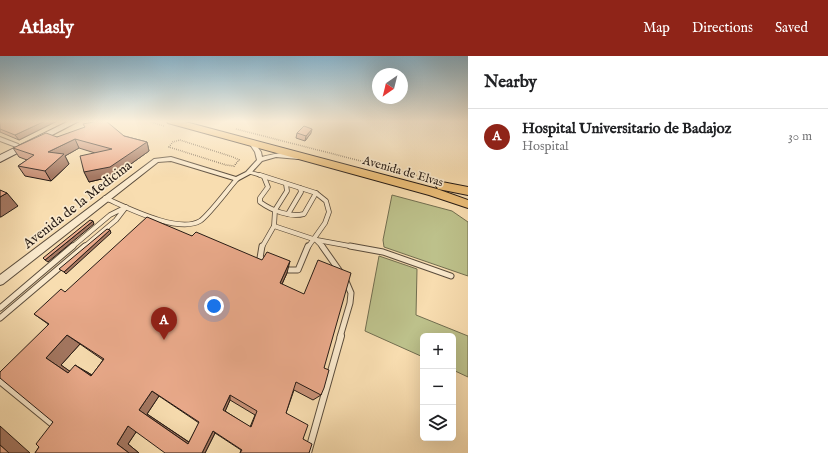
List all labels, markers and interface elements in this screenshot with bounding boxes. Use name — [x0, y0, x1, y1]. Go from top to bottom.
text: Atlasly — [20, 16, 74, 40]
text: Map — [643, 19, 670, 37]
text: Directions — [692, 19, 753, 37]
text: Saved — [775, 19, 808, 37]
north arrow — [372, 68, 408, 104]
text: Nearby — [484, 72, 537, 93]
text: Hospital Universitario de Badajoz — [522, 119, 732, 138]
text: A — [493, 128, 501, 145]
text: 30 m — [788, 128, 812, 145]
text: Hospital — [522, 138, 569, 155]
street label: Avenida de Elvas — [360, 153, 445, 190]
street label: Avenida de la Medicina — [19, 156, 136, 254]
your location — [204, 296, 224, 316]
pin: A — [151, 307, 177, 340]
map controls — [420, 333, 456, 441]
button: + — [420, 333, 456, 369]
button: − — [420, 369, 456, 405]
button: layers — [420, 405, 456, 441]

